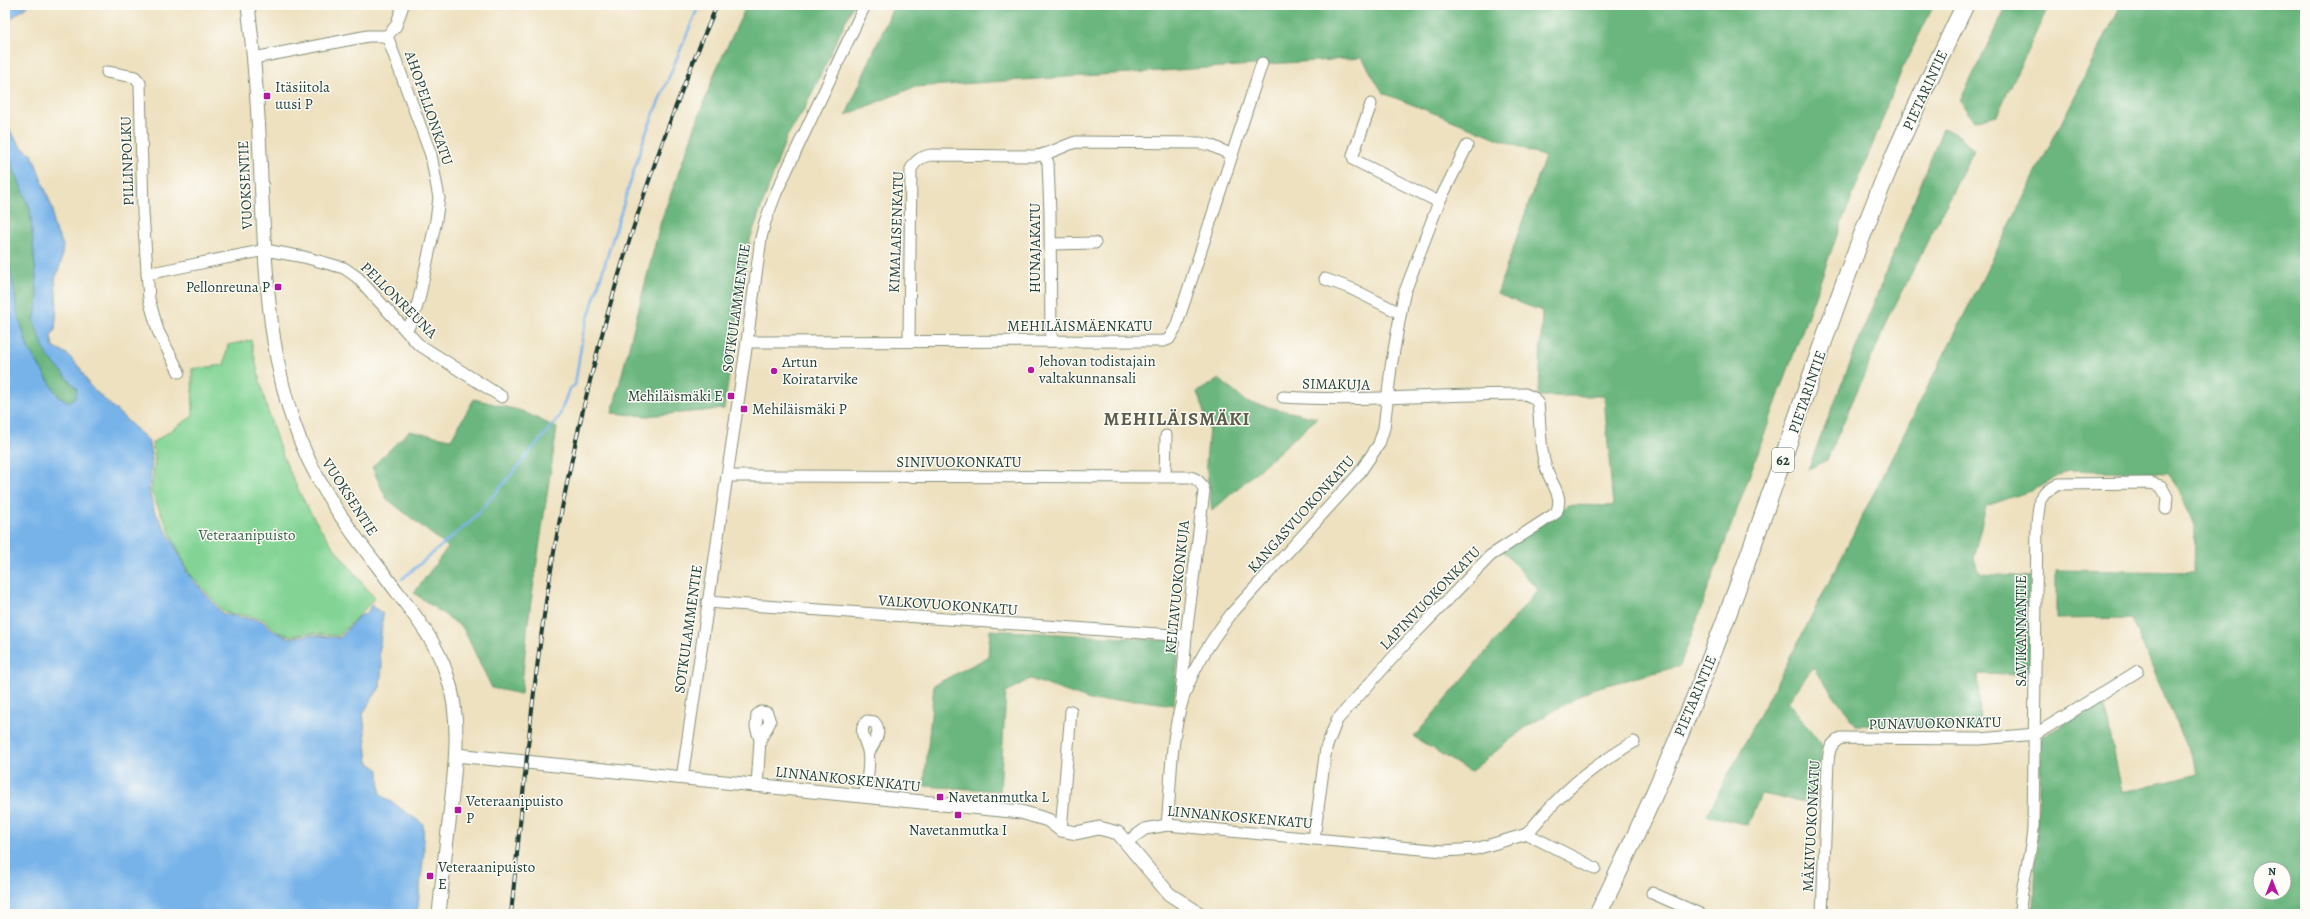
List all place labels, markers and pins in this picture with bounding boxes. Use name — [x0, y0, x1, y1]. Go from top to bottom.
place label: Itäsiitola uusi P — [275, 77, 330, 114]
marker: Itäsiitola uusi P — [262, 91, 272, 101]
place label: Pellonreuna P — [186, 277, 270, 297]
marker: Pellonreuna P — [273, 282, 283, 292]
place label: Jehovan todistajain valtakunnansali — [1038, 351, 1156, 388]
place label: Artun Koiratarvike — [781, 352, 858, 389]
marker: Jehovan todistajain valtakunnansali — [1026, 365, 1036, 375]
marker: Artun Koiratarvike — [769, 366, 779, 376]
place label: Mehiläismäki E — [628, 386, 723, 406]
marker: Mehiläismäki E — [726, 391, 736, 401]
place label: Mehiläismäki P — [752, 399, 847, 419]
marker: Mehiläismäki P — [739, 404, 749, 414]
place label: Navetanmutka L — [948, 787, 1049, 807]
place label: Veteraanipuisto P — [465, 791, 563, 828]
marker: Navetanmutka L — [935, 792, 945, 802]
marker: Veteraanipuisto P — [453, 805, 463, 815]
marker: Navetanmutka I — [953, 810, 963, 820]
place label: Navetanmutka I — [909, 820, 1007, 840]
place label: Veteraanipuisto E — [437, 857, 535, 894]
marker: Veteraanipuisto E — [425, 871, 435, 881]

